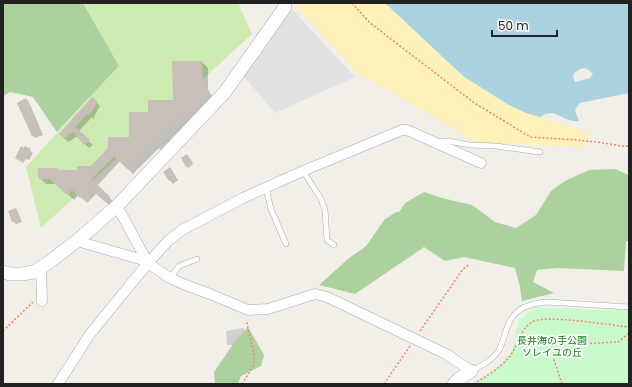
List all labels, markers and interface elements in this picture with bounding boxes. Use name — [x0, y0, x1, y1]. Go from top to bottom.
scale bar — [492, 12, 557, 38]
text: 50 m — [498, 17, 529, 34]
park label: 長井海の手公園 ソレイユの丘 — [517, 333, 587, 360]

